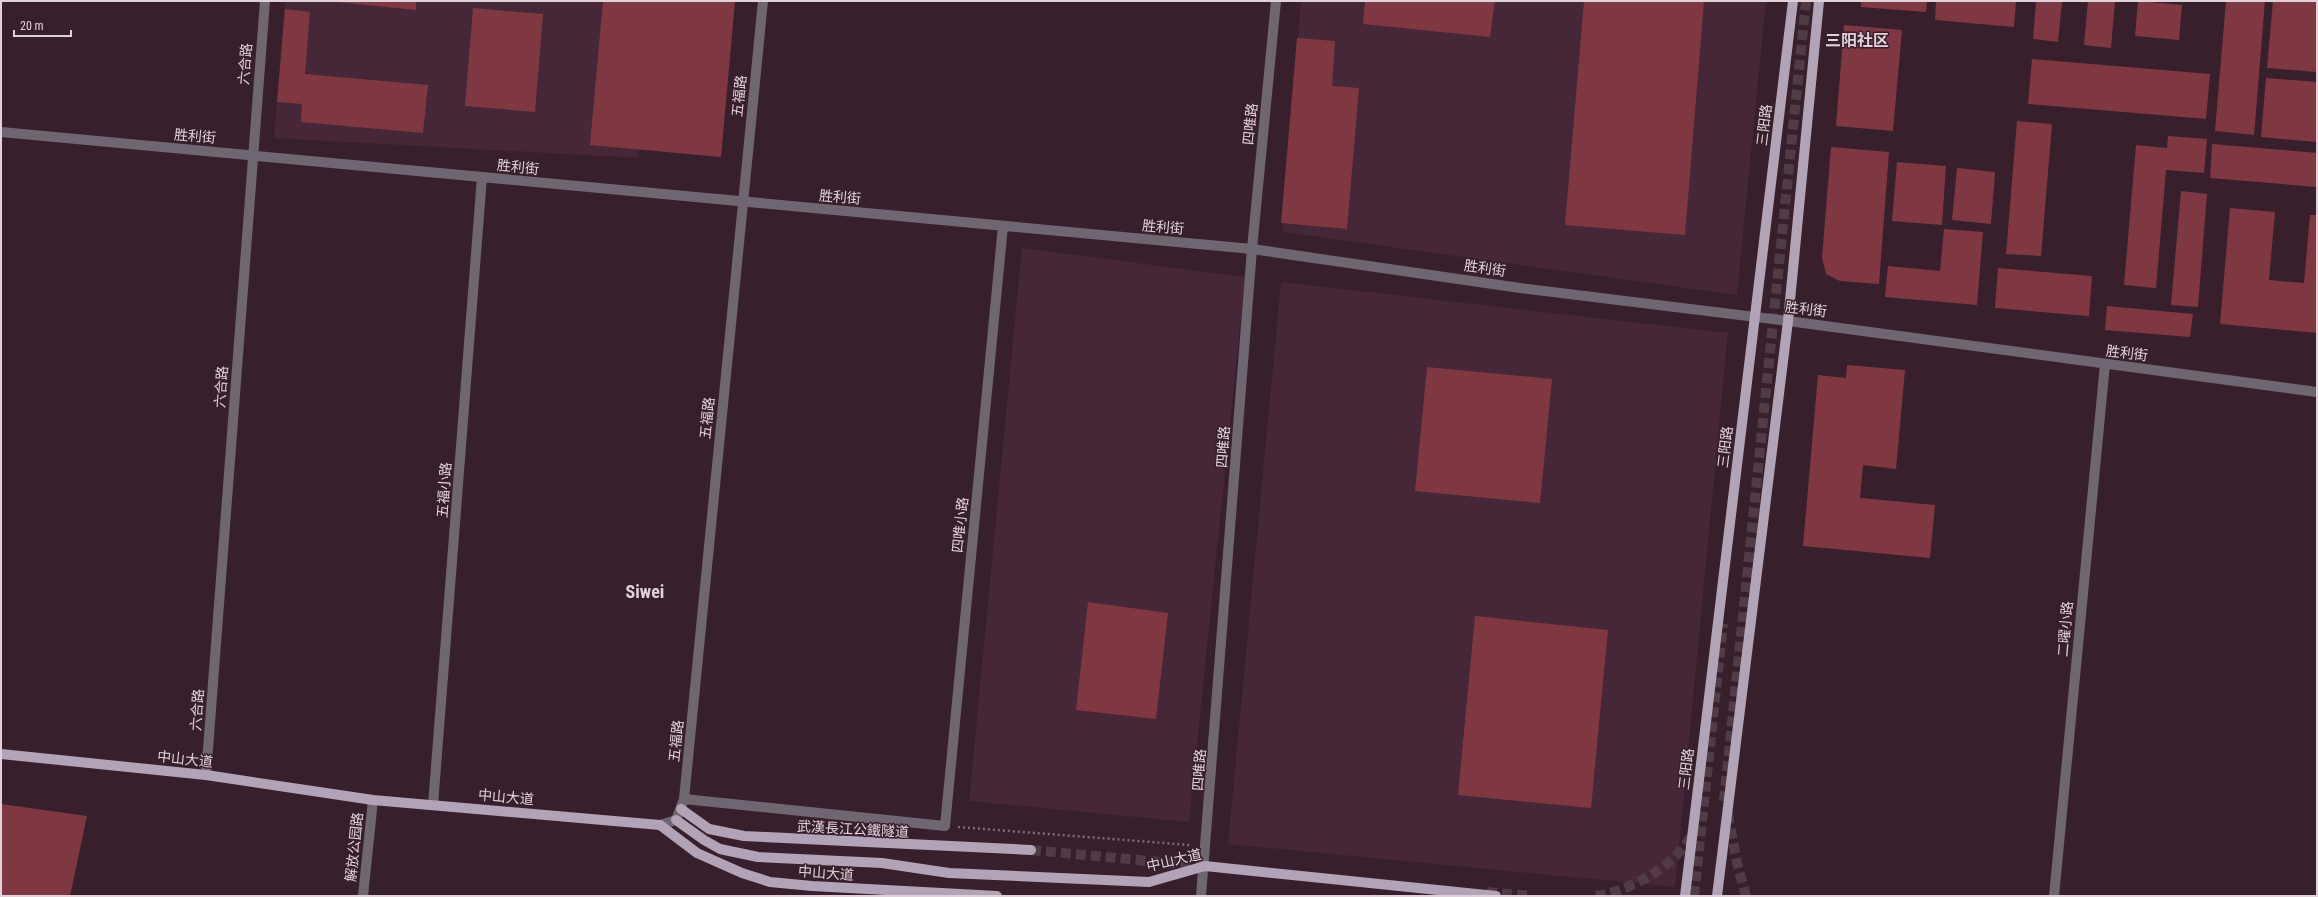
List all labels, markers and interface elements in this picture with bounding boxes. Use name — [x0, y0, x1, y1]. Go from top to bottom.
scale bar — [14, 12, 71, 38]
text: 20 m — [20, 19, 44, 33]
district label: 三阳社区 — [1825, 31, 1889, 50]
street label: 六合路 — [235, 42, 255, 86]
street label: 五福路 — [729, 74, 749, 118]
street label: 四唯路 — [1240, 102, 1260, 146]
street label: 三阳路 — [1754, 103, 1774, 147]
street label: 胜利街 — [173, 126, 217, 146]
street label: 胜利街 — [496, 157, 540, 177]
street label: 胜利街 — [818, 187, 862, 207]
street label: 胜利街 — [1141, 217, 1185, 237]
street label: 胜利街 — [1463, 257, 1507, 279]
street label: 胜利街 — [1784, 299, 1828, 319]
street label: 胜利街 — [2105, 343, 2149, 363]
street label: 六合路 — [212, 365, 230, 409]
street label: 五福路 — [697, 396, 717, 440]
street label: 四唯路 — [1214, 425, 1232, 469]
street label: 三阳路 — [1715, 425, 1735, 469]
street label: 五福小路 — [434, 462, 454, 518]
street label: 四唯小路 — [949, 496, 971, 554]
district label: Siwei — [626, 581, 664, 602]
street label: 二曜小路 — [2055, 600, 2075, 658]
street label: 六合路 — [188, 688, 206, 732]
street label: 五福路 — [666, 719, 686, 763]
street label: 三阳路 — [1676, 747, 1696, 791]
street label: 中山大道 — [156, 748, 214, 770]
street label: 四唯路 — [1190, 748, 1208, 792]
street label: 中山大道 — [477, 787, 535, 807]
street label: 解放公园路 — [342, 811, 366, 883]
street label: 武漢長江公鐵隧道 — [797, 818, 909, 840]
street label: 中山大道 — [1145, 846, 1203, 874]
street label: 中山大道 — [798, 863, 854, 883]

